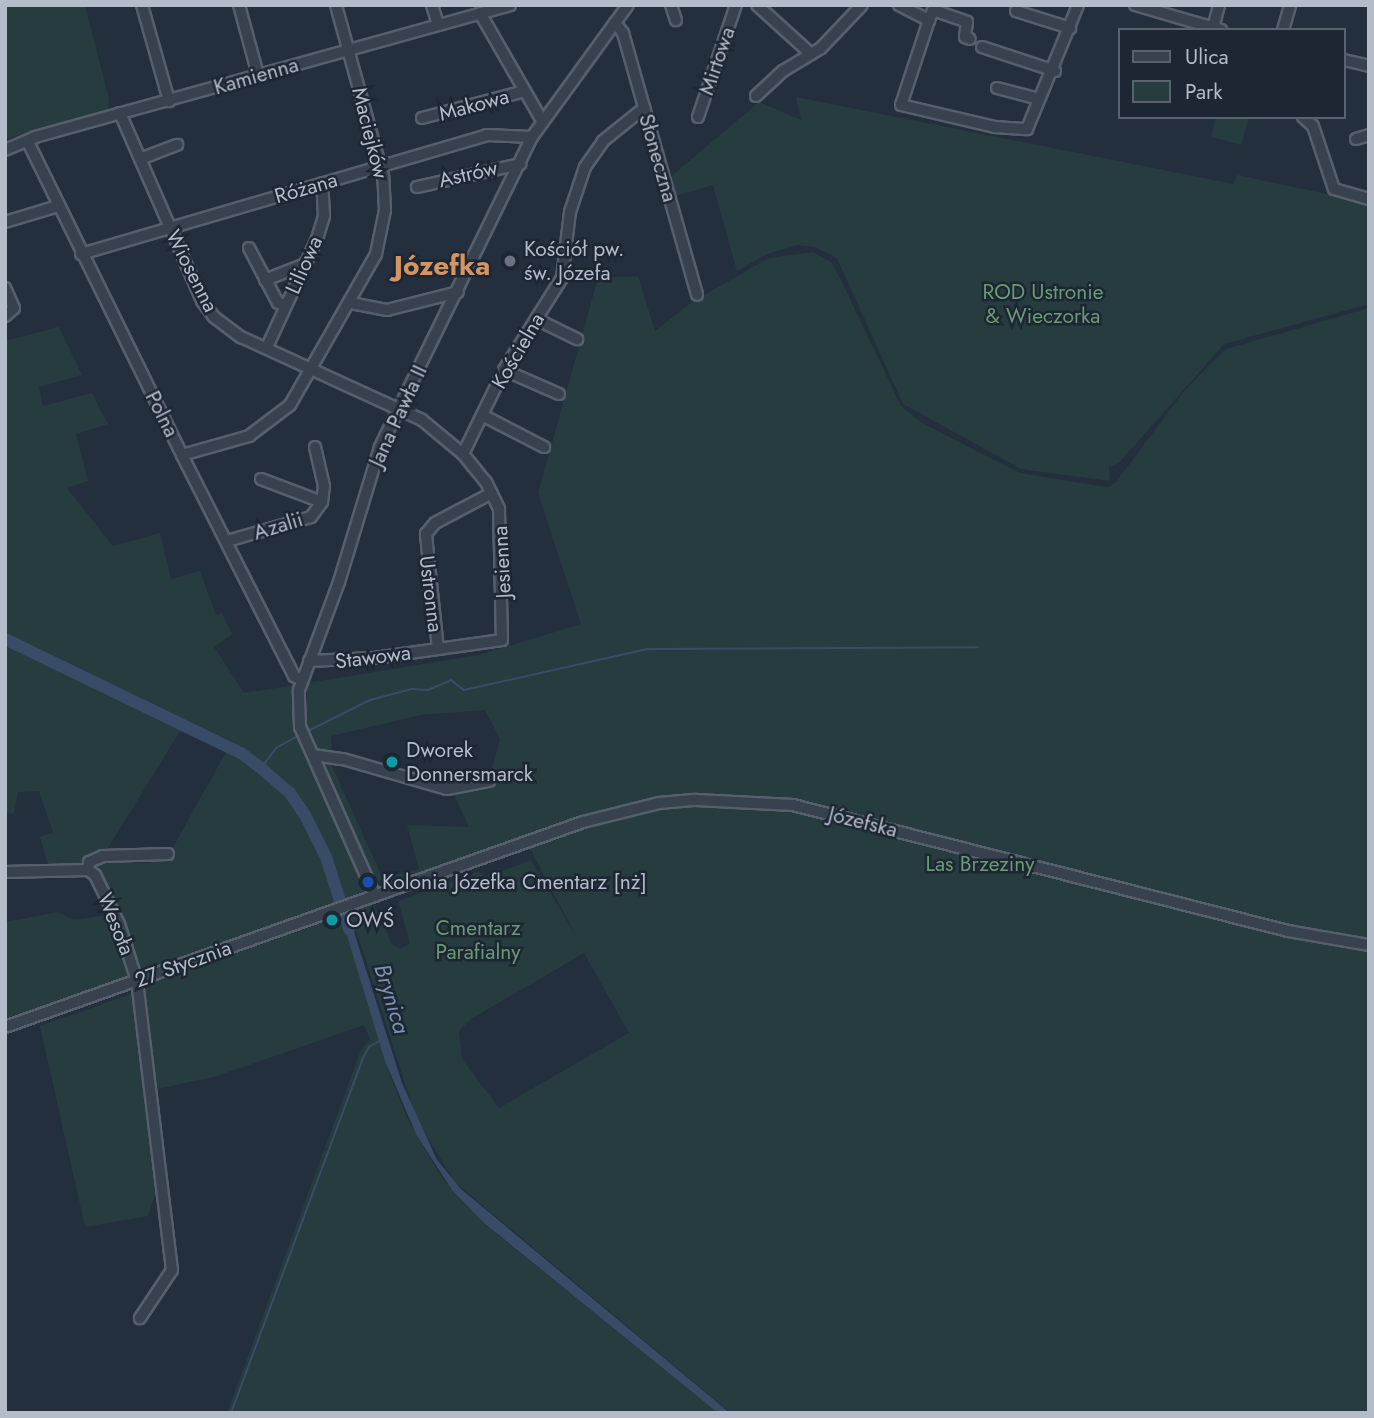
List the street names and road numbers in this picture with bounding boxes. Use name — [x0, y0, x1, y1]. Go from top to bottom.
street label: Mirtowa — [694, 24, 740, 98]
street label: Kamienna — [211, 52, 301, 100]
street label: Makowa — [436, 84, 512, 126]
street label: Maciejków — [347, 85, 393, 181]
street label: Słoneczna — [633, 111, 683, 205]
street label: Astrów — [436, 155, 500, 193]
street label: Różana — [272, 167, 340, 209]
street label: Wiosenna — [161, 226, 223, 316]
street label: Liliowa — [280, 232, 328, 298]
street label: Kościelna — [486, 309, 550, 393]
street label: Jana Pawła II — [363, 361, 433, 471]
street label: Polna — [140, 387, 184, 441]
street label: Azalii — [250, 507, 306, 545]
street label: Jesienna — [488, 525, 516, 599]
street label: Ustronna — [414, 554, 448, 634]
street label: Stawowa — [334, 640, 412, 674]
street label: Józefska — [826, 801, 900, 843]
street label: Wesoła — [92, 889, 140, 959]
street label: 27 Stycznia — [131, 935, 235, 993]

